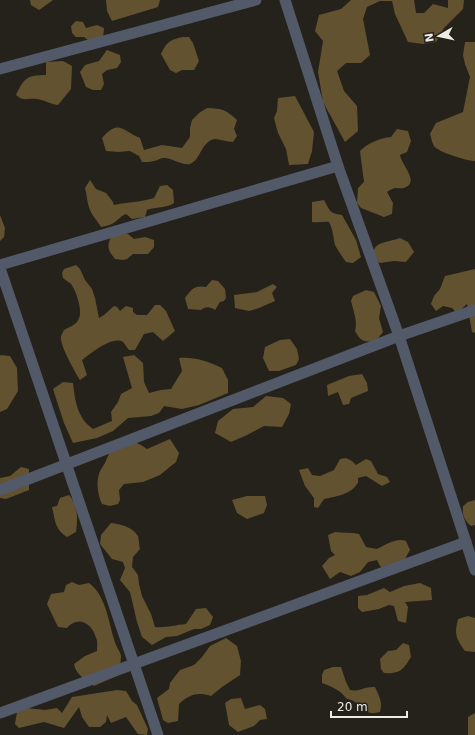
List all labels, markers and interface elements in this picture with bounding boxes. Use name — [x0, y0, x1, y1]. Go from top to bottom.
north arrow — [419, 16, 459, 56]
text: N — [422, 32, 437, 43]
scale bar — [331, 693, 407, 719]
text: 20 m — [337, 700, 368, 714]

